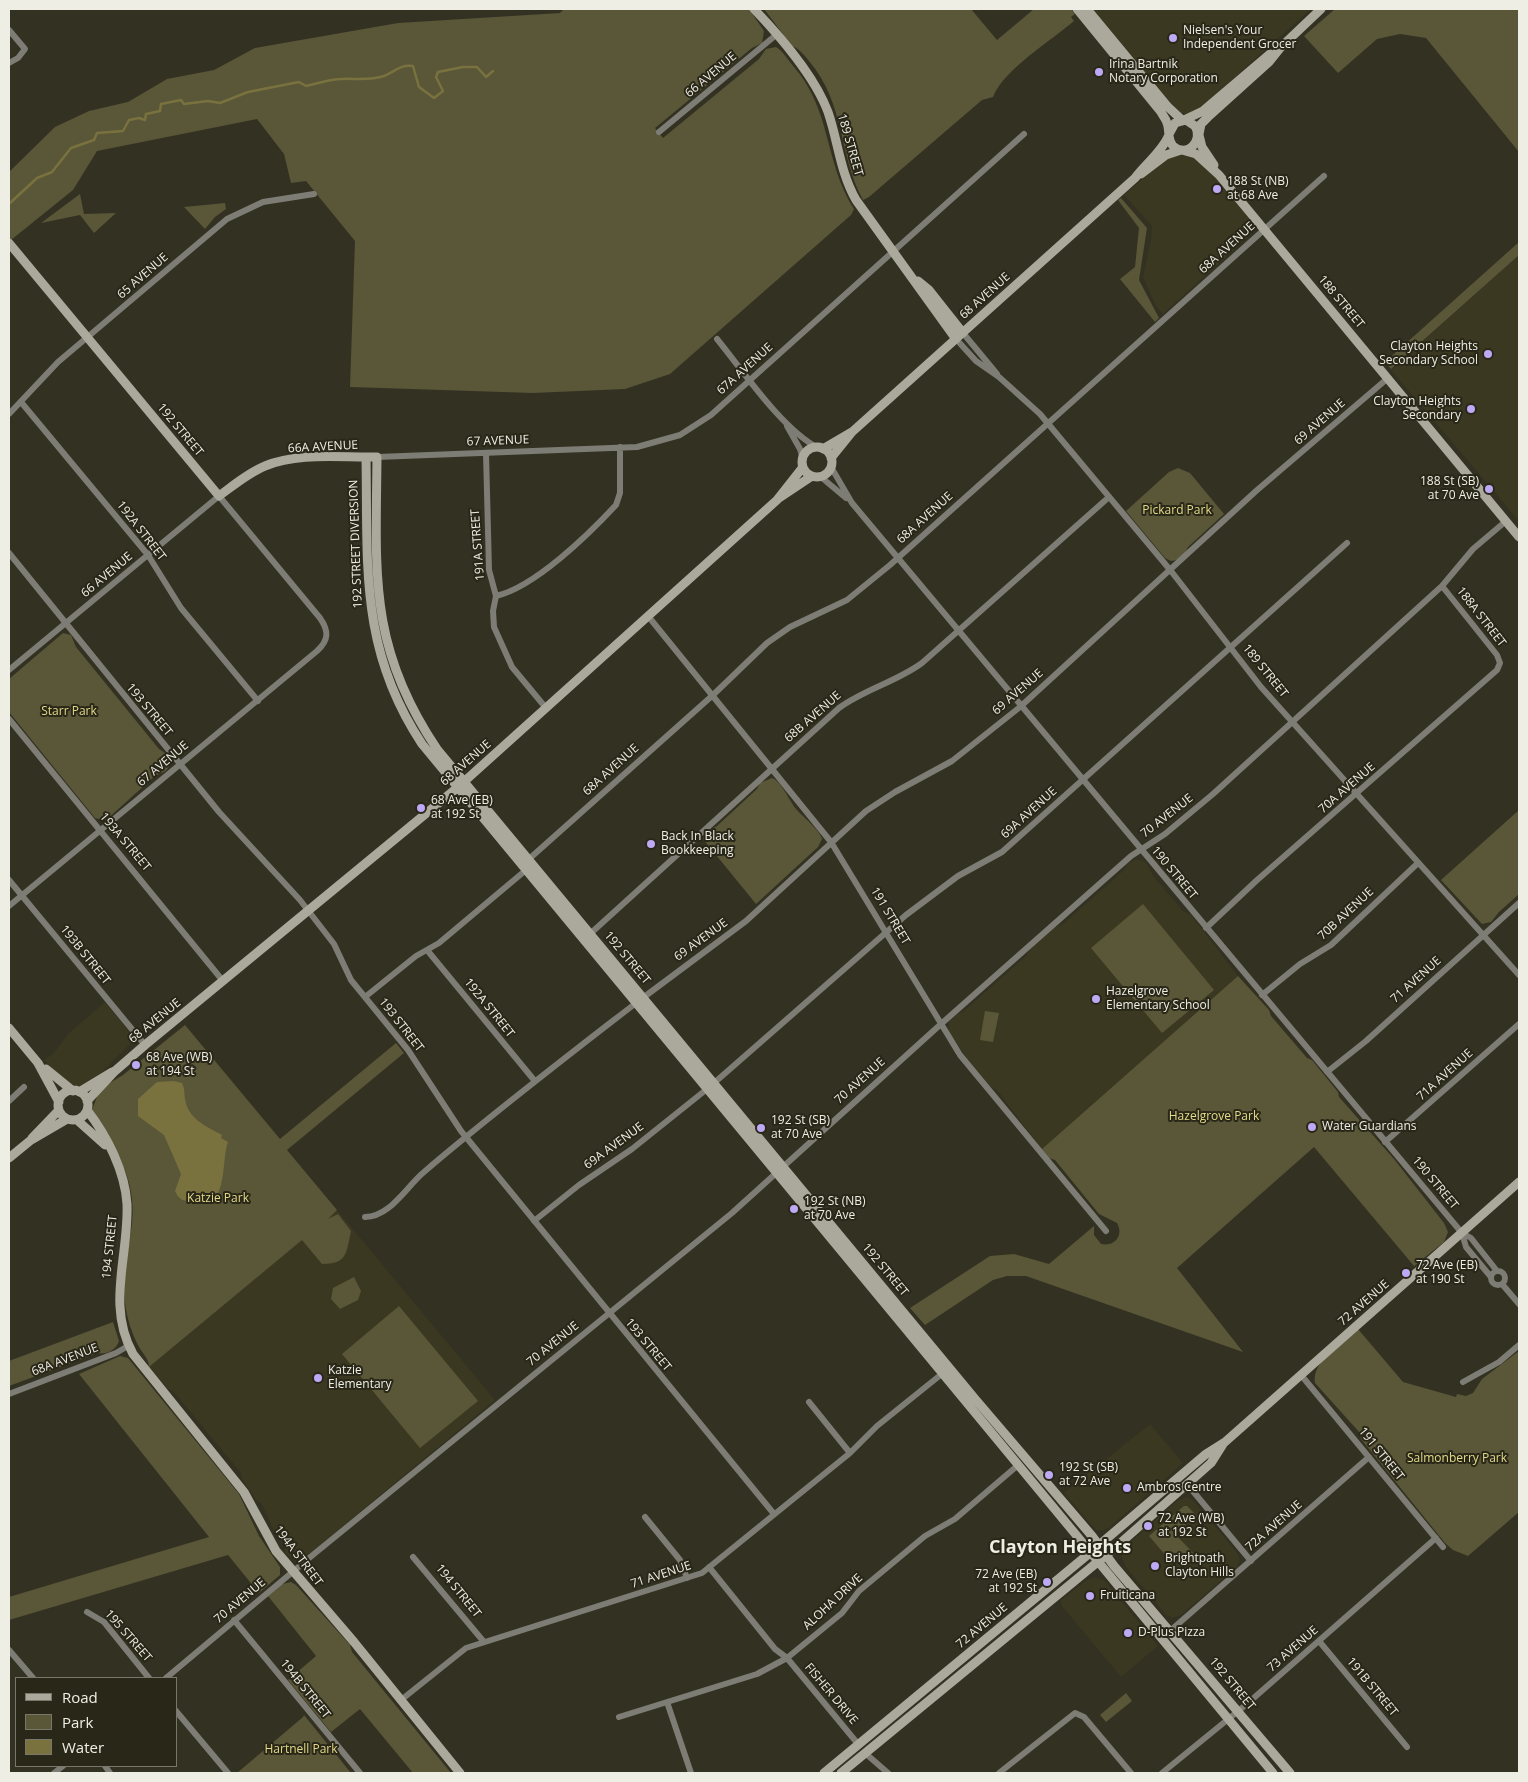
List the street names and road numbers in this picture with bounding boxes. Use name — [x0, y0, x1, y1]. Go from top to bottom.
street label: 66 AVENUE — [682, 49, 740, 101]
street label: 189 STREET — [834, 112, 866, 178]
street label: 68A AVENUE — [1196, 219, 1258, 277]
street label: 65 AVENUE — [115, 250, 171, 302]
street label: 68 AVENUE — [957, 270, 1013, 322]
street label: 188 STREET — [1315, 273, 1367, 331]
street label: 67A AVENUE — [714, 340, 776, 398]
street label: 69 AVENUE — [1292, 396, 1348, 448]
street label: 192 STREET — [154, 401, 206, 459]
street label: 67 AVENUE — [466, 433, 530, 449]
street label: 66A AVENUE — [288, 438, 358, 456]
street label: 192 STREET DIVERSION — [347, 479, 365, 609]
street label: 68A AVENUE — [894, 489, 956, 547]
street label: 192A STREET — [113, 498, 169, 564]
street label: 191A STREET — [468, 509, 488, 581]
street label: 66 AVENUE — [78, 549, 136, 601]
street label: 188A STREET — [1453, 584, 1509, 650]
street label: 189 STREET — [1239, 642, 1291, 700]
street label: 69 AVENUE — [990, 666, 1046, 718]
street label: 193 STREET — [123, 681, 175, 739]
street label: 68B AVENUE — [782, 688, 844, 746]
street label: 68 AVENUE — [438, 737, 494, 789]
street label: 67 AVENUE — [134, 738, 192, 790]
street label: 68A AVENUE — [580, 741, 642, 799]
street label: 70A AVENUE — [1316, 760, 1378, 816]
street label: 69A AVENUE — [998, 784, 1060, 842]
street label: 70 AVENUE — [1138, 791, 1196, 841]
street label: 193A STREET — [96, 810, 154, 874]
street label: 190 STREET — [1148, 844, 1200, 902]
street label: 191 STREET — [867, 885, 913, 947]
street label: 70B AVENUE — [1315, 885, 1377, 943]
street label: 69 AVENUE — [671, 916, 731, 964]
street label: 193B STREET — [57, 922, 113, 988]
street label: 192 STREET — [601, 929, 653, 987]
street label: 71 AVENUE — [1388, 954, 1444, 1006]
street label: 192A STREET — [461, 976, 517, 1040]
street label: 193 STREET — [376, 995, 426, 1055]
street label: 68 AVENUE — [126, 996, 184, 1046]
street label: 71A AVENUE — [1414, 1046, 1476, 1104]
street label: 70 AVENUE — [832, 1055, 888, 1107]
street label: 69A AVENUE — [581, 1120, 647, 1172]
street label: 190 STREET — [1409, 1154, 1461, 1212]
street label: 194 STREET — [99, 1214, 121, 1280]
street label: 192 STREET — [859, 1241, 911, 1299]
street label: 72 AVENUE — [1336, 1277, 1392, 1329]
street label: 193 STREET — [622, 1316, 674, 1374]
street label: 70 AVENUE — [524, 1319, 582, 1369]
street label: 68A AVENUE — [30, 1341, 100, 1379]
street label: 191 STREET — [1355, 1425, 1407, 1483]
street label: 72A AVENUE — [1243, 1498, 1305, 1554]
street label: 194A STREET — [271, 1523, 325, 1589]
street label: 71 AVENUE — [629, 1558, 693, 1592]
street label: 194 STREET — [432, 1562, 484, 1620]
street label: ALOHA DRIVE — [800, 1571, 866, 1633]
street label: 70 AVENUE — [211, 1575, 269, 1627]
street label: 72 AVENUE — [953, 1600, 1011, 1652]
street label: 195 STREET — [101, 1607, 155, 1665]
street label: 73 AVENUE — [1265, 1623, 1321, 1675]
street label: 192 STREET — [1206, 1655, 1258, 1713]
street label: 191B STREET — [1343, 1655, 1401, 1719]
street label: 194B STREET — [277, 1656, 333, 1722]
street label: FISHER DRIVE — [801, 1660, 861, 1728]

